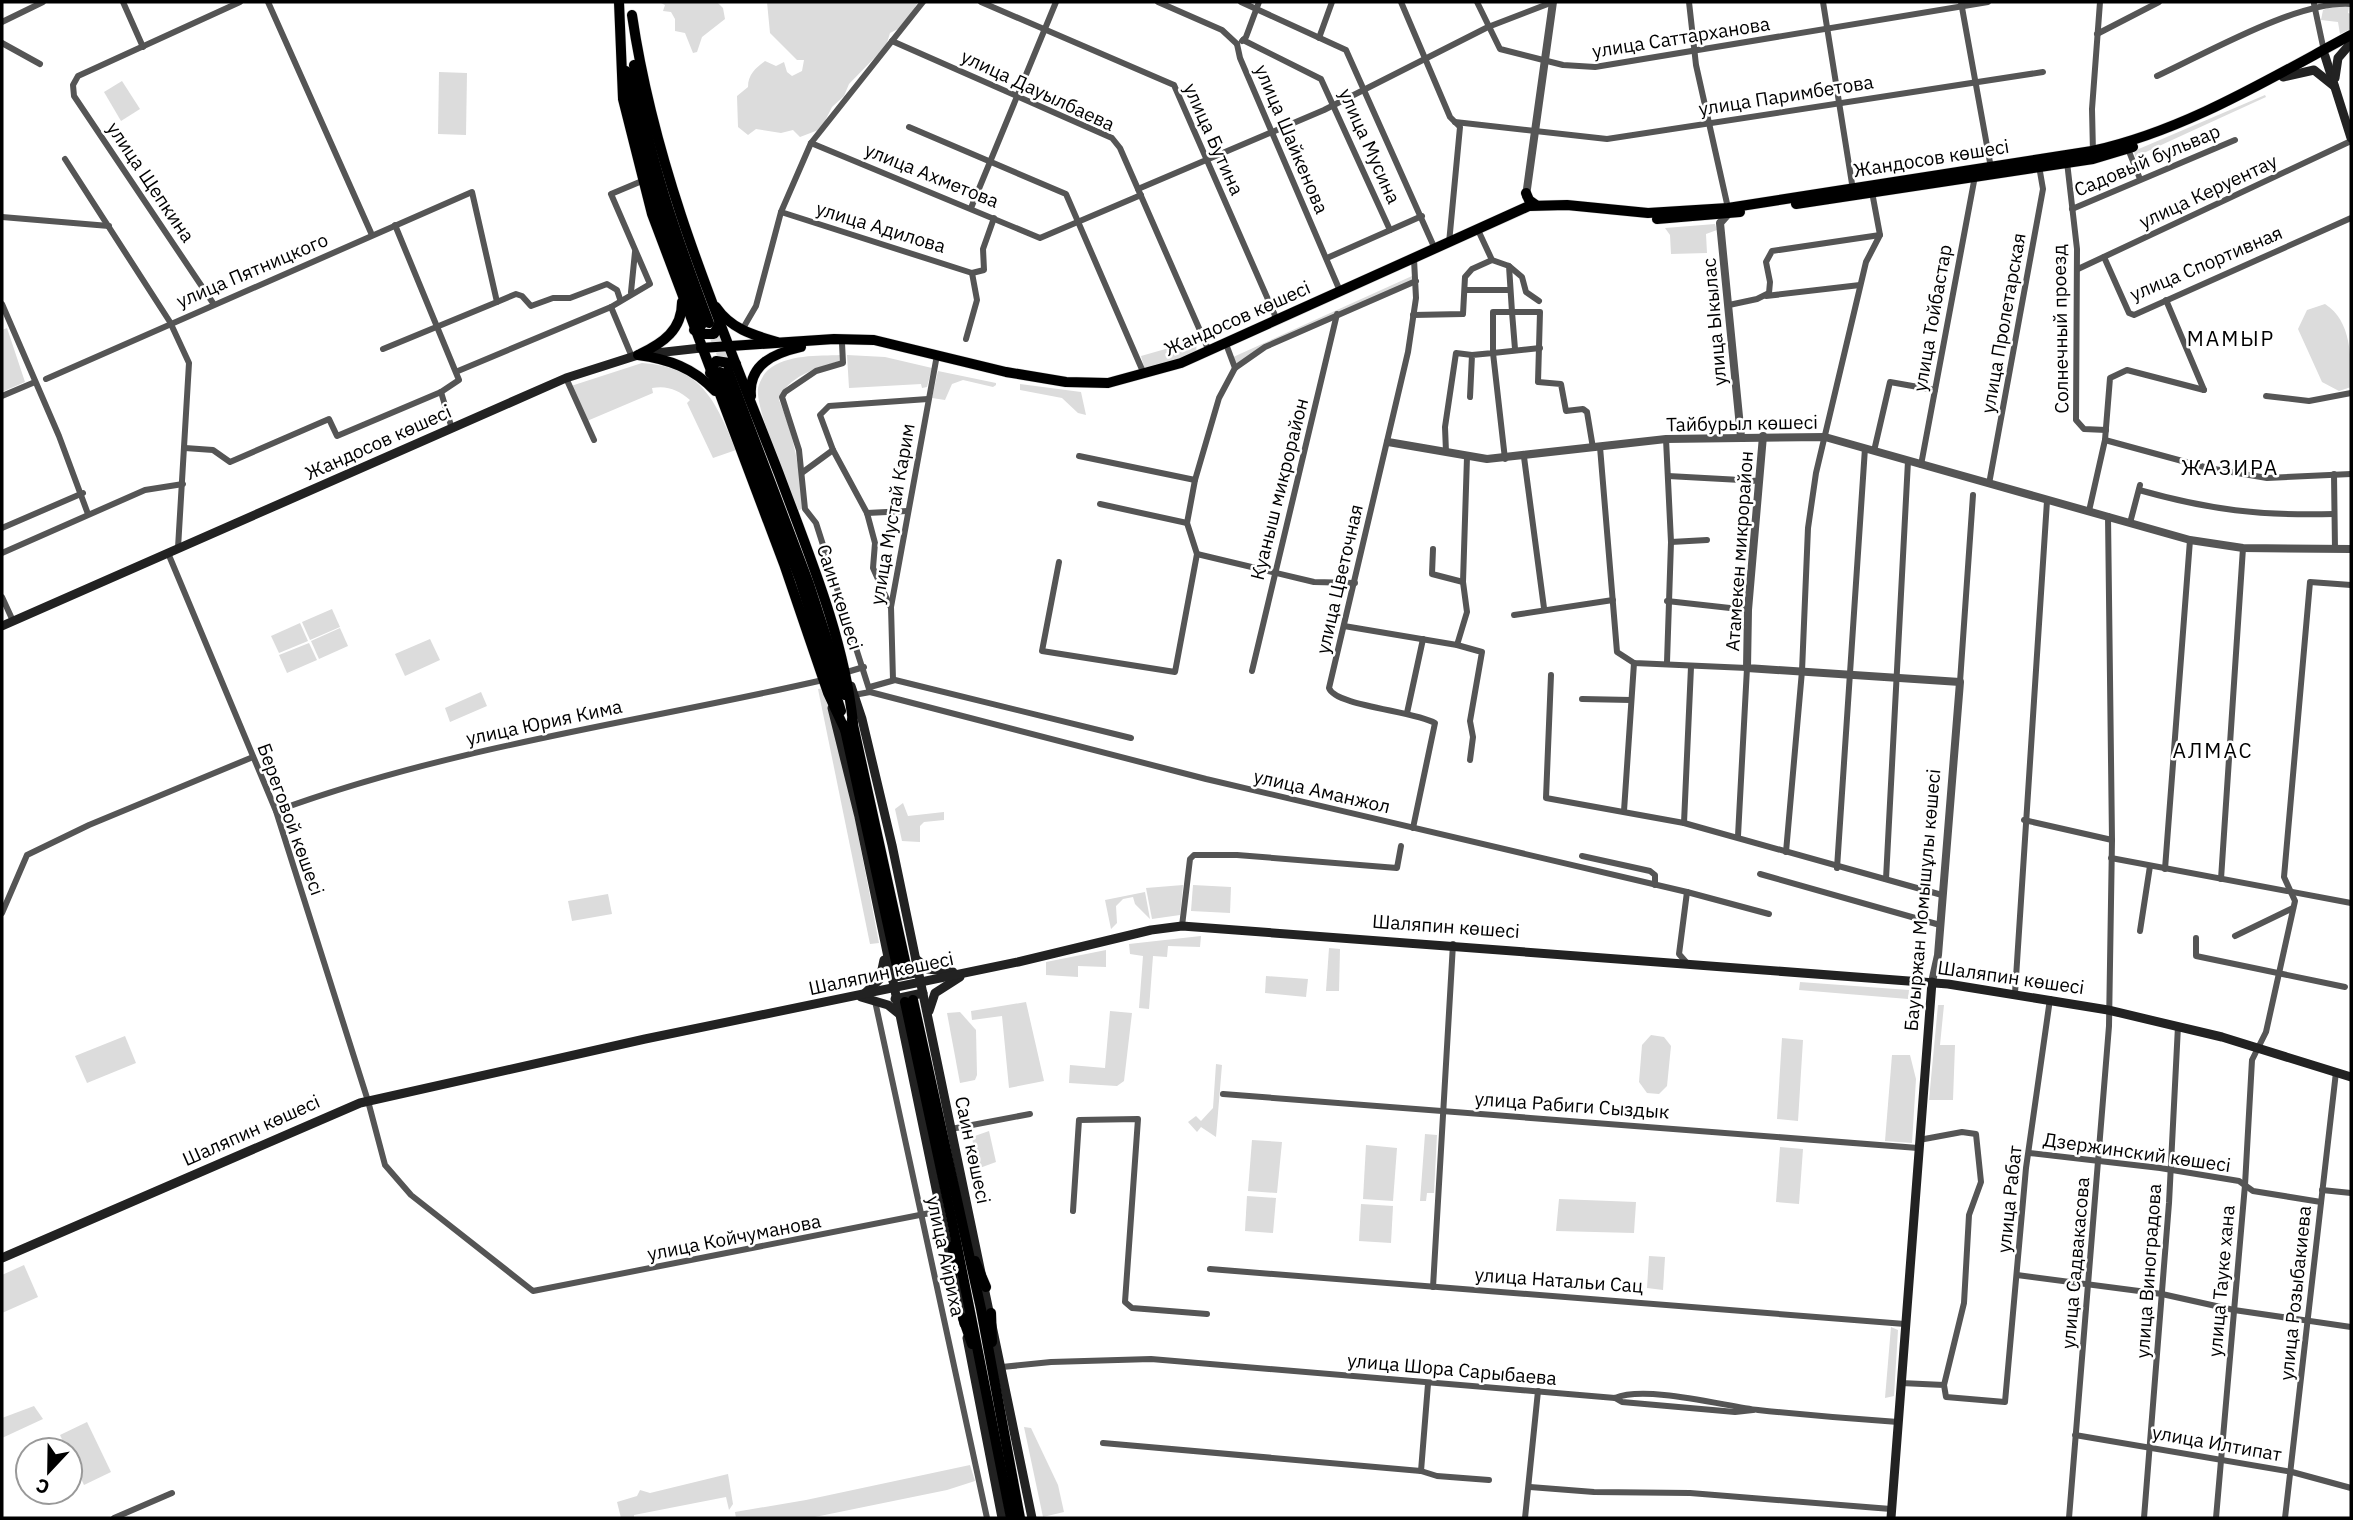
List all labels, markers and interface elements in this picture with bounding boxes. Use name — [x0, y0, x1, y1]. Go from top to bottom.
street label: улица Саттарханова — [1590, 11, 1772, 63]
street label: улица Дауылбаева — [957, 44, 1119, 136]
street label: улица Шайкенова — [1250, 61, 1334, 217]
street label: улица Паримбетова — [1697, 69, 1875, 121]
street label: улица Бутина — [1179, 79, 1249, 199]
street label: улица Мусина — [1334, 85, 1406, 207]
street label: улица Щепкина — [102, 117, 200, 247]
street label: Садовый бульвар — [2070, 118, 2224, 202]
street label: Жандосов көшесі — [1851, 134, 2011, 182]
street label: улица Ахметова — [861, 137, 1003, 213]
street label: улица Керуентау — [2135, 148, 2281, 233]
street label: улица Адилова — [813, 196, 949, 258]
street label: улица Спортивная — [2126, 220, 2286, 306]
street label: улица Пятницкого — [173, 227, 331, 313]
street label: улица Пролетарская — [1975, 231, 2031, 415]
street label: улица Тойбастар — [1907, 243, 1957, 393]
street label: Солнечный проезд — [2047, 244, 2073, 414]
street label: улица Ыкылас — [1696, 257, 1732, 387]
street label: Жандосов көшесі — [1160, 275, 1314, 361]
district label: МАМЫР — [2187, 324, 2275, 352]
street label: Куаныш микрорайон — [1245, 396, 1313, 582]
street label: Жандосов көшесі — [301, 399, 455, 485]
street label: Тайбурыл көшесі — [1666, 410, 1818, 436]
street label: улица Мустай Карим — [864, 421, 920, 607]
street label: Атамекен микрорайон — [1720, 450, 1758, 652]
district label: ЖАЗИРА — [2181, 453, 2279, 481]
street label: улица Цветочная — [1310, 502, 1368, 656]
street label: Саин көшесі — [812, 541, 868, 653]
street label: улица Юрия Кима — [464, 694, 624, 750]
district label: АЛМАС — [2172, 736, 2254, 764]
street label: Береговой көшесі — [252, 740, 330, 898]
street label: улица Аманжол — [1251, 764, 1393, 818]
street label: Бауыржан Момышұлы көшесі — [1899, 768, 1945, 1032]
street label: Шаляпин көшесі — [1371, 909, 1521, 943]
street label: Шаляпин көшесі — [806, 946, 956, 1000]
street label: Шаляпин көшесі — [1936, 955, 2086, 999]
street label: улица Рабиги Сыздык — [1474, 1086, 1670, 1124]
street label: Шаляпин көшесі — [179, 1089, 323, 1171]
street label: Саин көшесі — [950, 1094, 996, 1206]
street label: Дзержинский көшесі — [2042, 1127, 2232, 1177]
street label: улица Рабат — [1991, 1144, 2027, 1254]
street label: улица Садвакасова — [2056, 1176, 2094, 1350]
street label: улица Виноградова — [2130, 1183, 2166, 1359]
street label: улица Айриха — [922, 1194, 970, 1318]
street label: улица Тауке хана — [2202, 1204, 2240, 1358]
street label: улица Розыбакиева — [2274, 1204, 2316, 1382]
street label: улица Койчуманова — [645, 1208, 823, 1266]
street label: улица Натальи Сац — [1474, 1262, 1644, 1298]
street label: улица Шора Сарыбаева — [1346, 1348, 1558, 1390]
street label: улица Илтипат — [2150, 1420, 2284, 1466]
north arrow — [14, 1436, 84, 1506]
text: С — [32, 1473, 53, 1500]

